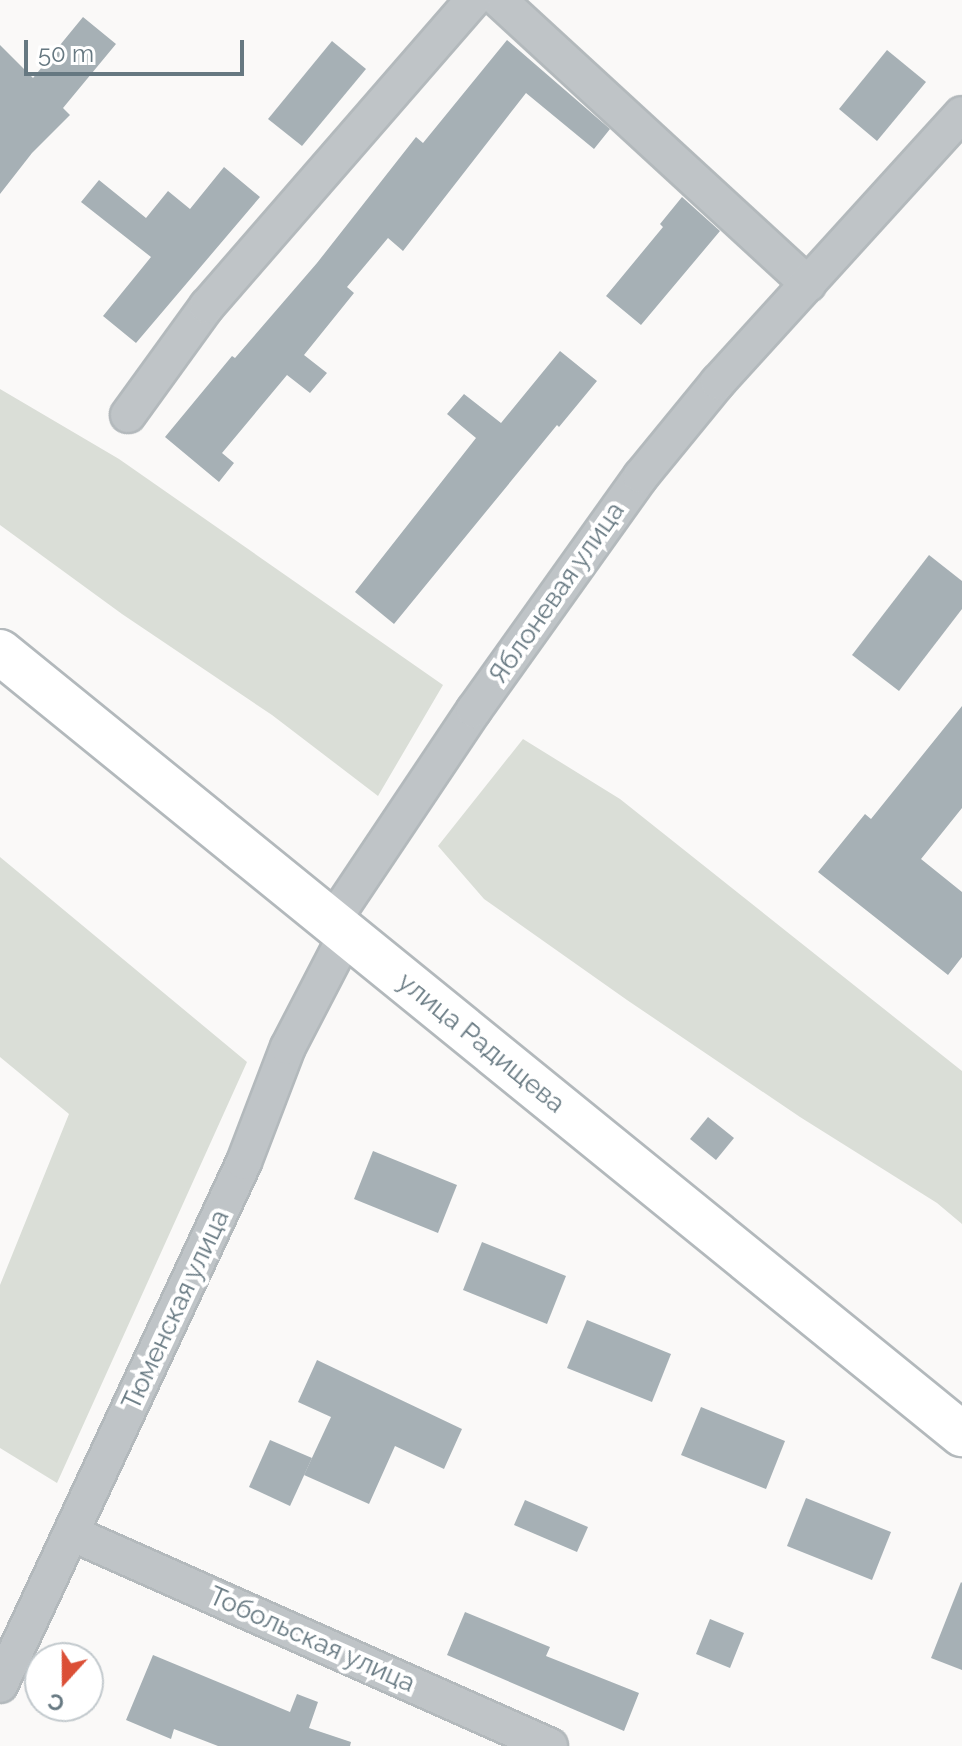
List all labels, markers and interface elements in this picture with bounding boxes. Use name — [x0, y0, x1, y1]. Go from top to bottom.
scale bar — [28, 24, 248, 74]
text: 50 m — [38, 39, 94, 68]
street label: Яблоневая улица — [483, 496, 631, 690]
street label: улица Радищева — [391, 966, 571, 1120]
street label: Тюменская улица — [116, 1205, 236, 1415]
street label: Тобольская улица — [204, 1580, 420, 1700]
north arrow — [24, 1642, 104, 1722]
text: С — [44, 1688, 68, 1717]

